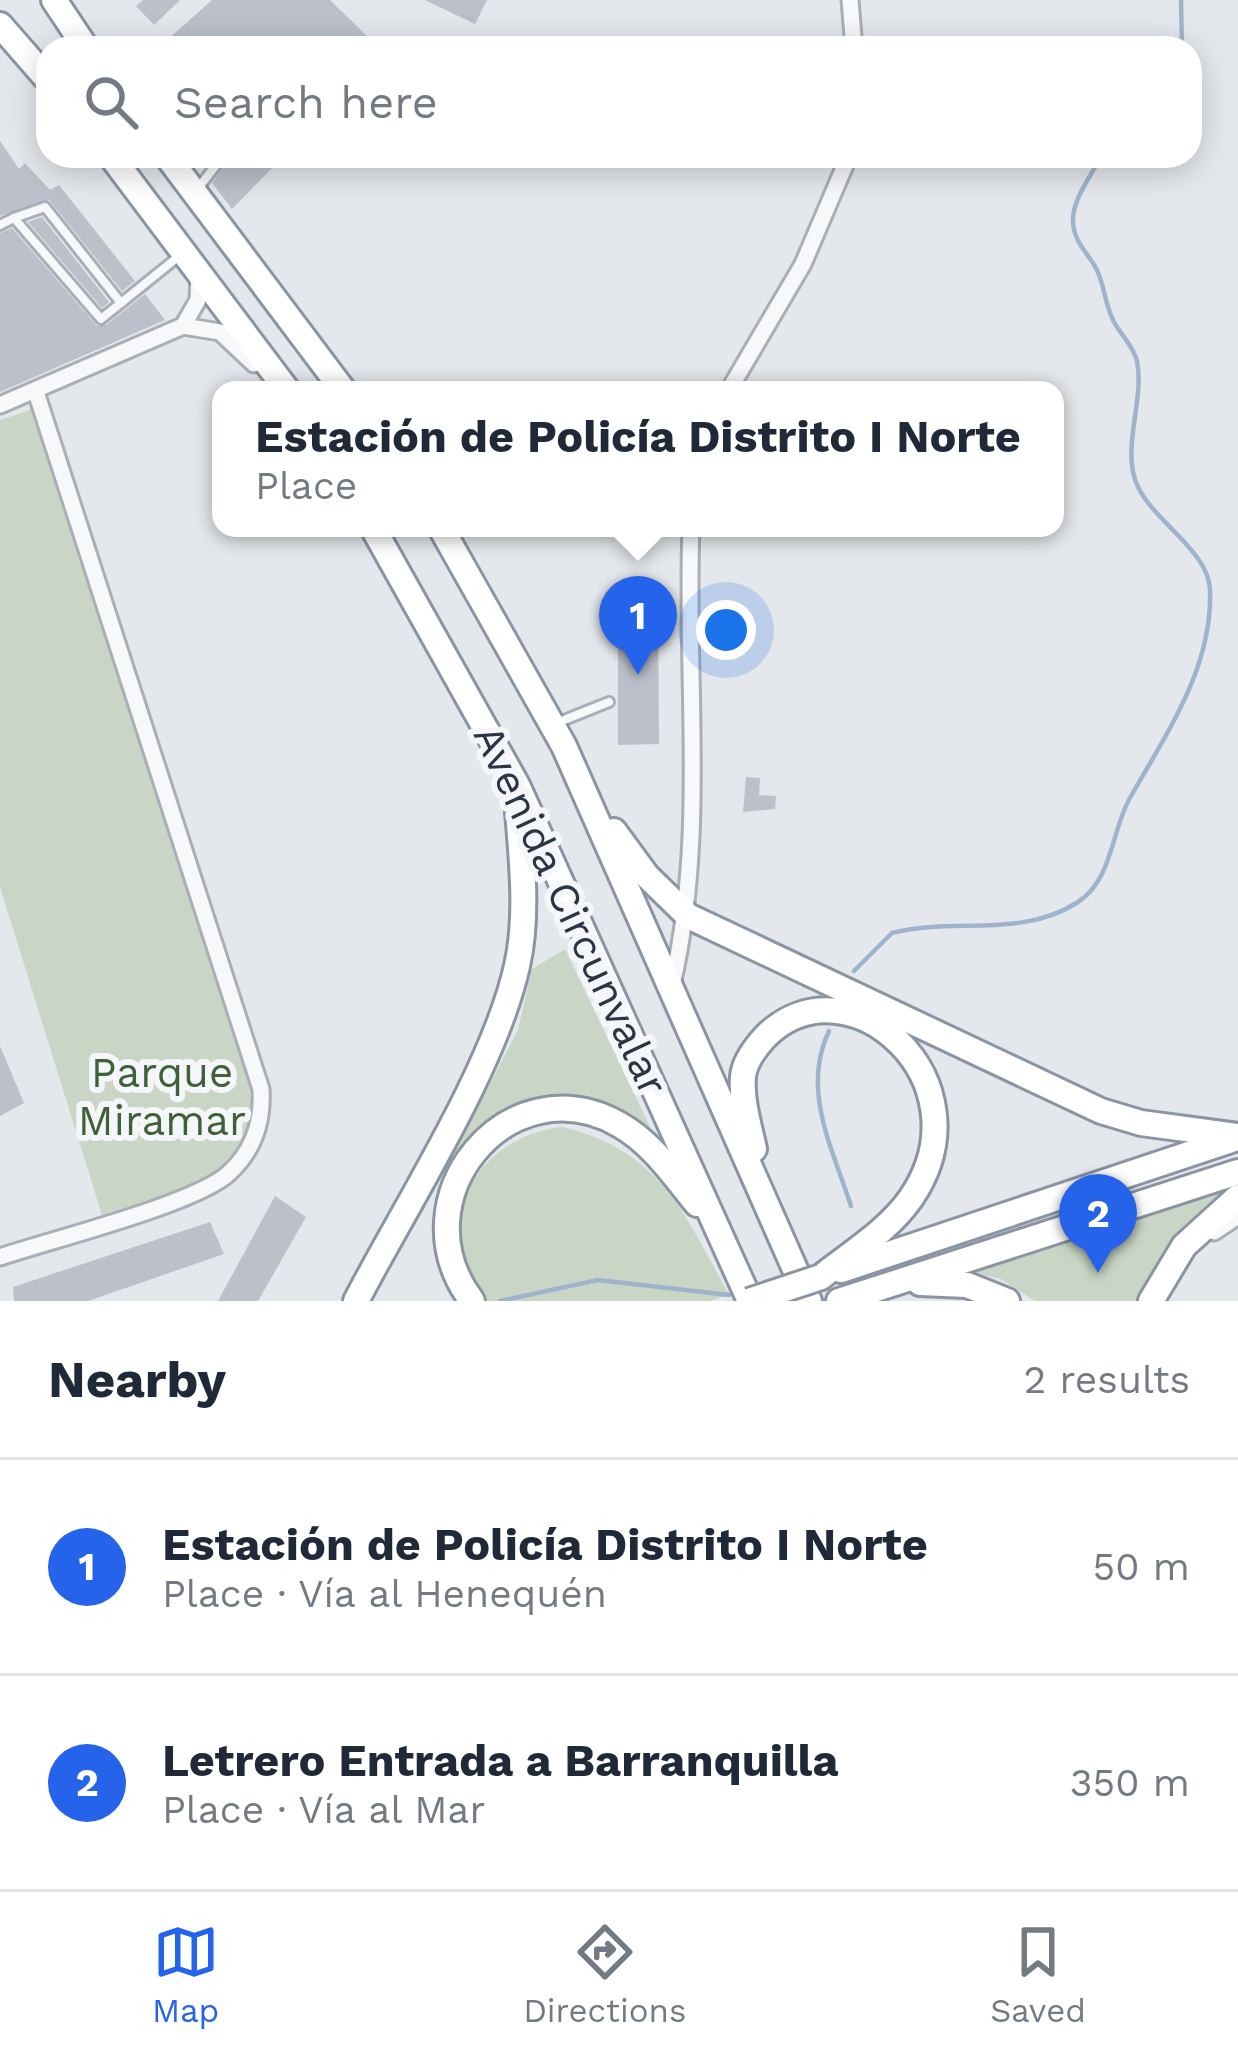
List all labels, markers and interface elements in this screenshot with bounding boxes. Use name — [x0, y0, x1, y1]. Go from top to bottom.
search box — [36, 36, 1202, 168]
icon: search — [78, 69, 144, 135]
text: Search here — [174, 76, 438, 129]
popup — [212, 381, 1064, 537]
text: Estación de Policía Distrito I Norte — [255, 410, 1021, 463]
text: Place — [255, 463, 357, 508]
pin: 1 — [599, 576, 677, 675]
your location — [696, 600, 756, 660]
street label: Avenida Circunvalar — [464, 717, 678, 1103]
park label: Parque Miramar — [78, 1048, 246, 1145]
pin: 2 — [1059, 1174, 1137, 1273]
text: Nearby — [48, 1350, 226, 1409]
text: 2 results — [1024, 1357, 1190, 1402]
text: Estación de Policía Distrito I Norte — [162, 1518, 928, 1571]
text: 1 — [79, 1544, 95, 1589]
text: 50 m — [1093, 1544, 1190, 1589]
text: Place · Vía al Henequén — [162, 1571, 607, 1616]
text: Letrero Entrada a Barranquilla — [162, 1734, 839, 1787]
text: 2 — [75, 1760, 99, 1805]
text: 350 m — [1070, 1760, 1190, 1805]
text: Place · Vía al Mar — [162, 1787, 485, 1832]
tab: Map — [152, 1919, 219, 2030]
tab: Directions — [523, 1919, 686, 2030]
tab: Saved — [990, 1919, 1086, 2030]

